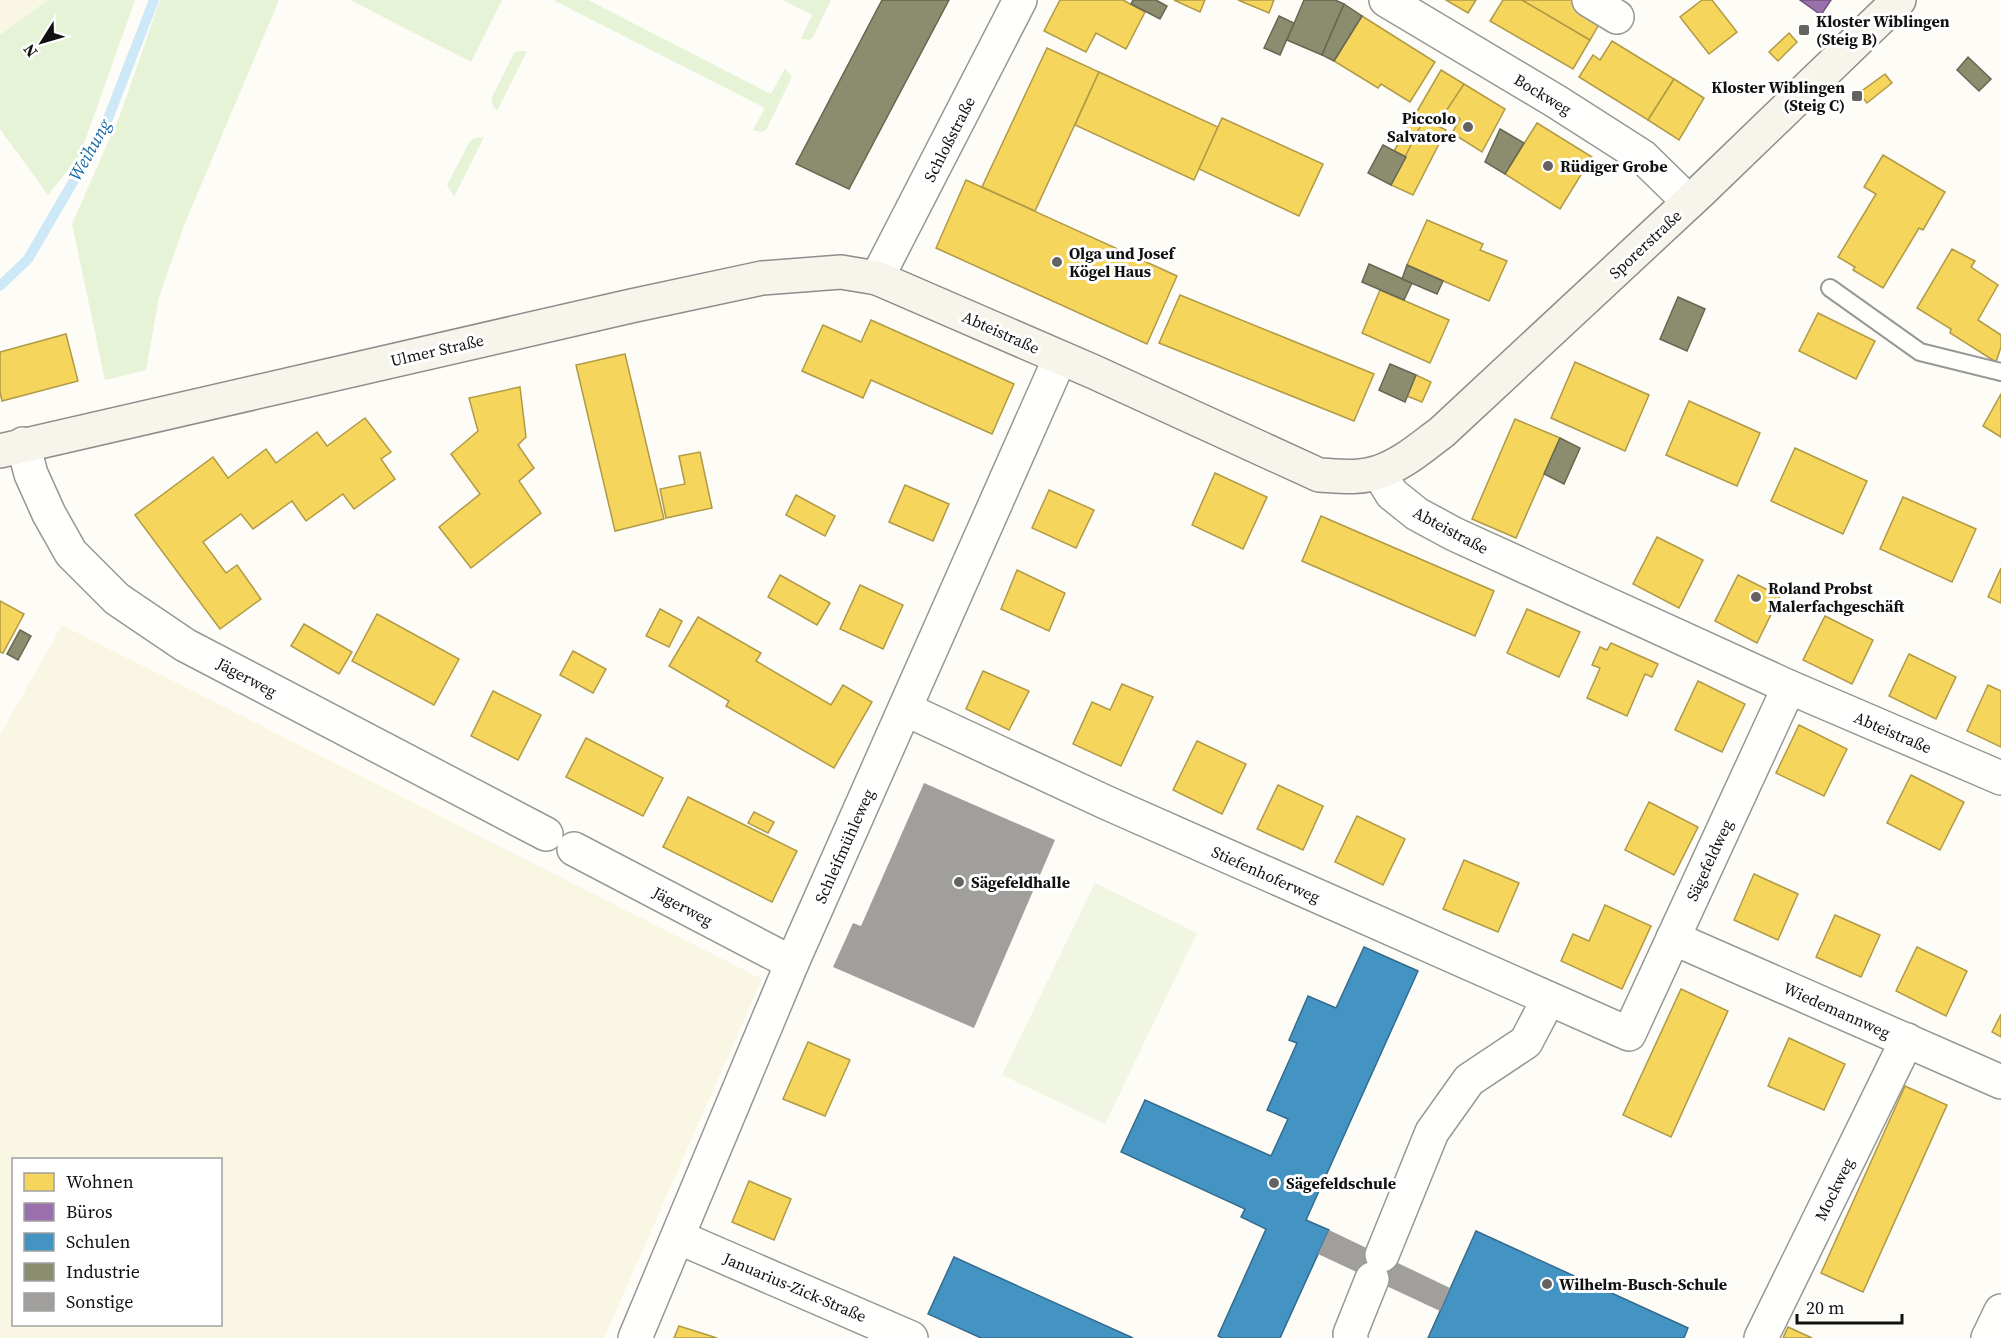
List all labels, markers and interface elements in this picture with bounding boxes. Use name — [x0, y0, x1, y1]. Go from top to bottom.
place label: Kloster Wiblingen (Steig B) — [1816, 10, 1950, 50]
north arrow — [12, 12, 72, 72]
marker: Kloster Wiblingen (Steig B) — [1797, 23, 1811, 37]
text: N — [18, 39, 42, 62]
street label: Bockweg — [1510, 68, 1576, 120]
place label: Kloster Wiblingen (Steig C) — [1711, 76, 1845, 116]
marker: Kloster Wiblingen (Steig C) — [1850, 89, 1864, 103]
street label: Schloßstraße — [918, 93, 980, 185]
place label: Piccolo Salvatore — [1387, 107, 1456, 147]
water label: Weihung — [62, 113, 117, 185]
marker: Piccolo Salvatore — [1461, 120, 1475, 134]
place label: Rüdiger Grobe — [1560, 155, 1668, 177]
marker: Rüdiger Grobe — [1541, 159, 1555, 173]
street label: Sporerstraße — [1604, 205, 1686, 283]
place label: Olga und Josef Kögel Haus — [1069, 242, 1176, 282]
marker: Olga und Josef Kögel Haus — [1050, 255, 1064, 269]
street label: Abteistraße — [959, 305, 1043, 359]
street label: Ulmer Straße — [388, 329, 486, 371]
street label: Abteistraße — [1409, 501, 1493, 559]
place label: Roland Probst Malerfachgeschäft — [1768, 577, 1906, 617]
marker: Roland Probst Malerfachgeschäft — [1749, 590, 1763, 604]
street label: Jägerweg — [212, 652, 281, 702]
street label: Abteistraße — [1851, 706, 1935, 758]
street label: Schleifmühleweg — [809, 785, 879, 907]
street label: Sägefeldweg — [1680, 816, 1738, 904]
street label: Stiefenhoferweg — [1208, 840, 1324, 908]
place label: Sägefeldhalle — [971, 871, 1070, 893]
marker: Sägefeldhalle — [952, 875, 966, 889]
street label: Jägerweg — [648, 881, 717, 931]
street label: Wiedemannweg — [1780, 977, 1894, 1043]
street label: Mockweg — [1809, 1154, 1859, 1224]
legend — [12, 1158, 222, 1326]
text: Wohnen — [66, 1169, 134, 1194]
place label: Sägefeldschule — [1286, 1172, 1396, 1194]
marker: Sägefeldschule — [1267, 1176, 1281, 1190]
text: Büros — [66, 1199, 113, 1224]
text: Schulen — [66, 1229, 131, 1254]
street label: Januarius-Zick-Straße — [719, 1246, 870, 1327]
text: Industrie — [66, 1259, 140, 1284]
place label: Wilhelm-Busch-Schule — [1559, 1273, 1727, 1295]
marker: Wilhelm-Busch-Schule — [1540, 1277, 1554, 1291]
scale bar — [1797, 1287, 1902, 1325]
text: Sonstige — [66, 1289, 133, 1314]
text: 20 m — [1806, 1295, 1844, 1320]

